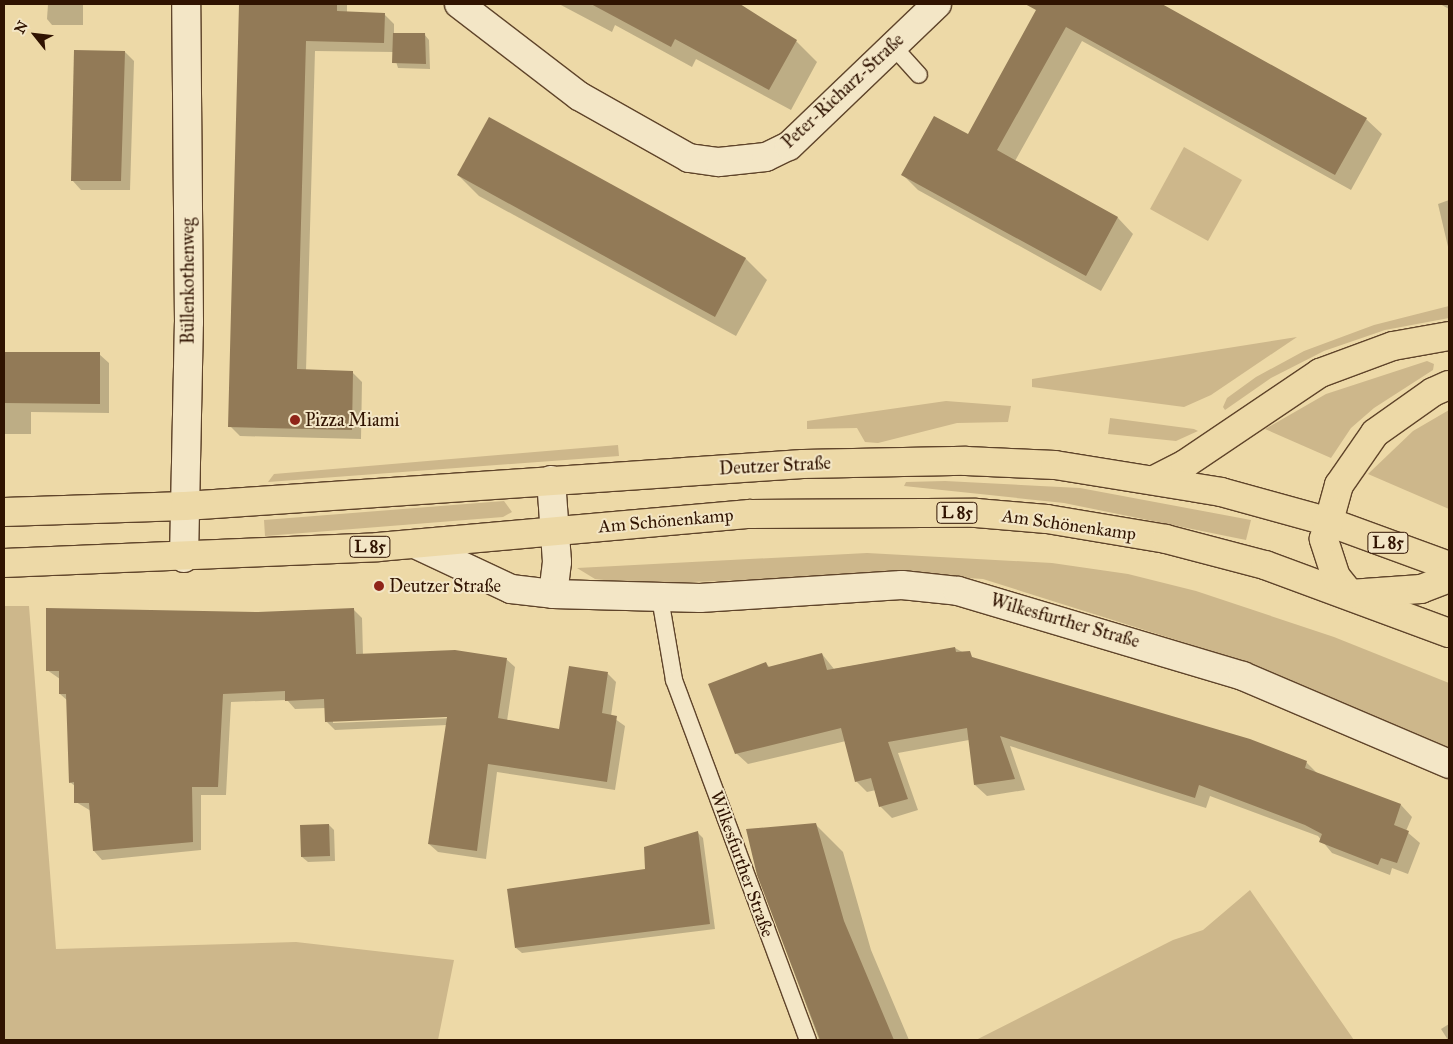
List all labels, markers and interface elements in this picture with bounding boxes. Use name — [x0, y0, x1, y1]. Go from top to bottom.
north arrow — [10, 10, 60, 60]
text: N — [11, 18, 32, 37]
street label: Peter-Richarz-Straße — [778, 29, 908, 153]
street label: Büllenkothenweg — [177, 218, 199, 344]
place label: Pizza Miami — [305, 409, 400, 431]
marker: Pizza Miami — [289, 414, 301, 426]
street label: Deutzer Straße — [719, 452, 831, 480]
road number: L 85 — [936, 499, 978, 526]
street label: Am Schönenkamp — [598, 504, 734, 538]
street label: Am Schönenkamp — [1001, 505, 1137, 545]
road number: L 85 — [1367, 530, 1409, 556]
road number: L 85 — [349, 534, 391, 560]
place label: Deutzer Straße — [389, 575, 501, 597]
marker: Deutzer Straße — [373, 580, 385, 592]
street label: Wilkesfurther Straße — [988, 589, 1142, 653]
street label: Wilkesfurther Straße — [706, 788, 778, 940]

